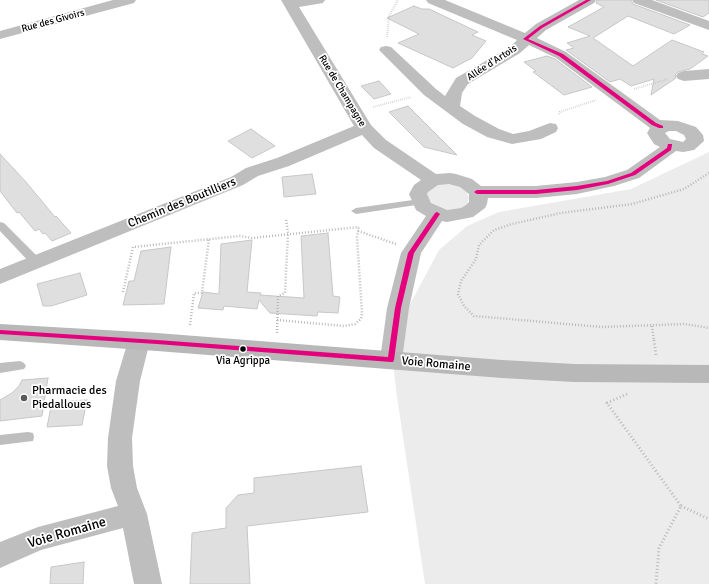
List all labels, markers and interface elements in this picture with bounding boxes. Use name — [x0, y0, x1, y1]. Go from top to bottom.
street label: Rue des Givoirs — [20, 7, 86, 35]
street label: Allée d'Artois — [465, 42, 519, 84]
street label: Rue de Champagne — [316, 53, 368, 129]
street label: Chemin des Boutilliers — [126, 175, 238, 231]
marker: Via Agrippa — [238, 344, 248, 354]
place label: Via Agrippa — [216, 354, 270, 368]
street label: Voie Romaine — [401, 354, 471, 374]
place label: Pharmacie des Piedalloues — [32, 384, 107, 412]
marker: Pharmacie des Piedalloues — [19, 393, 29, 403]
street label: Voie Romaine — [26, 514, 108, 552]

